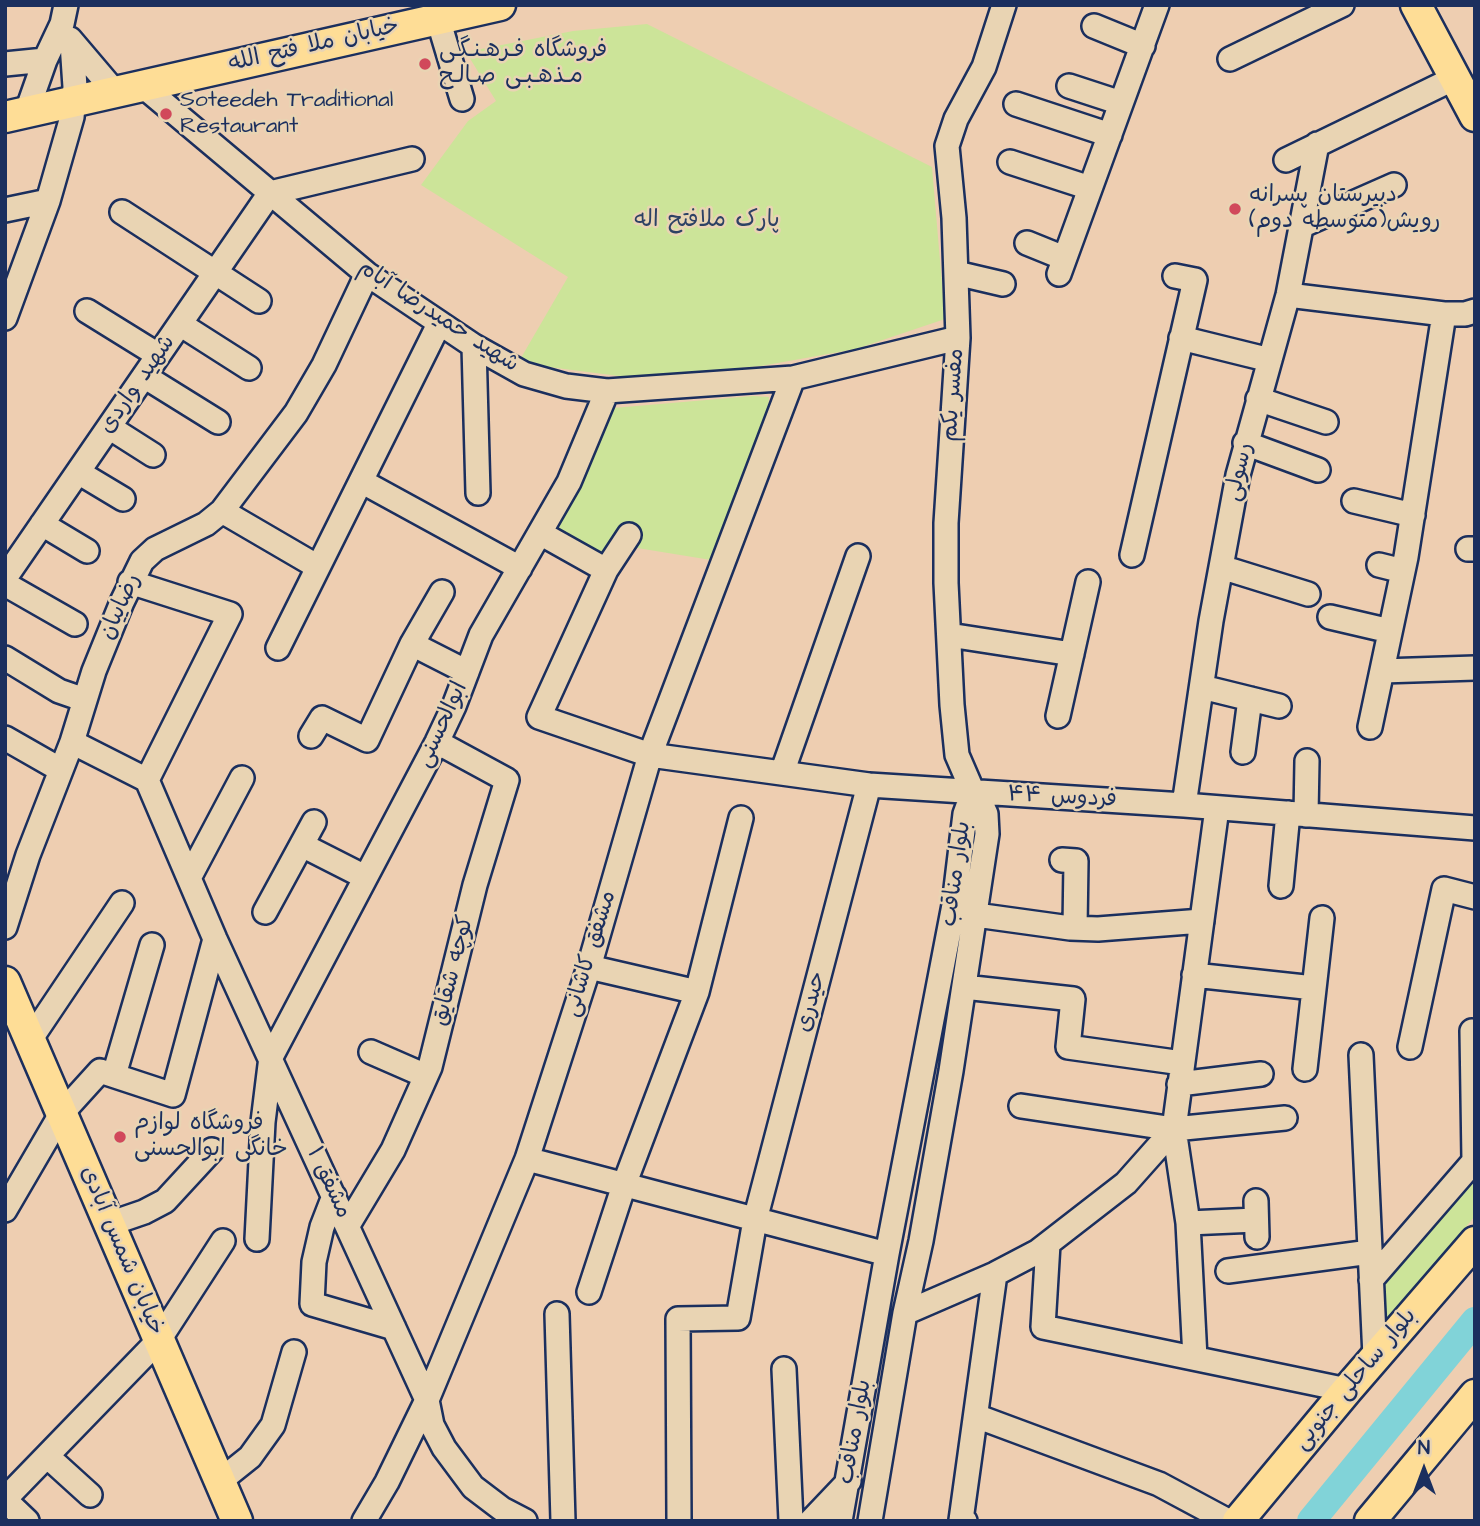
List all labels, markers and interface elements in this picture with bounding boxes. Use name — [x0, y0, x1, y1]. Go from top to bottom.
street label: خیابان ملا فتح الله — [226, 13, 402, 79]
place label: فروشگاه فـرهـنـگـی مـذهـبـی صـالـح — [439, 37, 607, 91]
marker: فروشگاه فـرهـنـگـی مـذهـبـی صـالـح — [417, 56, 433, 72]
place label: Soteedeh Traditional Restaurant — [180, 87, 393, 141]
marker: Soteedeh Traditional Restaurant — [158, 106, 174, 122]
place label: دبیرستان پسرانه رویش(متوسطه دوم) — [1249, 182, 1441, 236]
marker: دبیرستان پسرانه رویش(متوسطه دوم) — [1227, 201, 1243, 217]
park label: پارک ملافتح اله — [634, 207, 780, 235]
street label: شهید حمیدرضا آبام — [352, 255, 524, 379]
street label: شهید واردی — [94, 330, 182, 440]
street label: مفسر یکم — [937, 347, 971, 443]
street label: رسولی — [1220, 440, 1260, 504]
street label: رضاییان — [94, 570, 148, 644]
street label: ابوالحسنی — [411, 678, 475, 772]
street label: فردوس ۴۴ — [1007, 781, 1117, 815]
street label: بلوار مناقب — [936, 820, 978, 928]
street label: مشفق کاشانی — [559, 888, 623, 1020]
street label: کوچه شقایق — [427, 913, 481, 1029]
street label: حیدری — [791, 969, 833, 1035]
place label: فروشگاه لوازم خانگی ابوالحسنی — [134, 1110, 288, 1164]
marker: فروشگاه لوازم خانگی ابوالحسنی — [112, 1129, 128, 1145]
street label: مشفق ۱ — [299, 1143, 357, 1223]
street label: خیابان شمس آبادی — [73, 1162, 169, 1340]
street label: بلوار ساحلی جنوبی — [1289, 1304, 1423, 1456]
street label: بلوار مناقب — [833, 1377, 879, 1487]
north arrow — [1389, 1435, 1459, 1505]
text: N — [1418, 1435, 1430, 1462]

